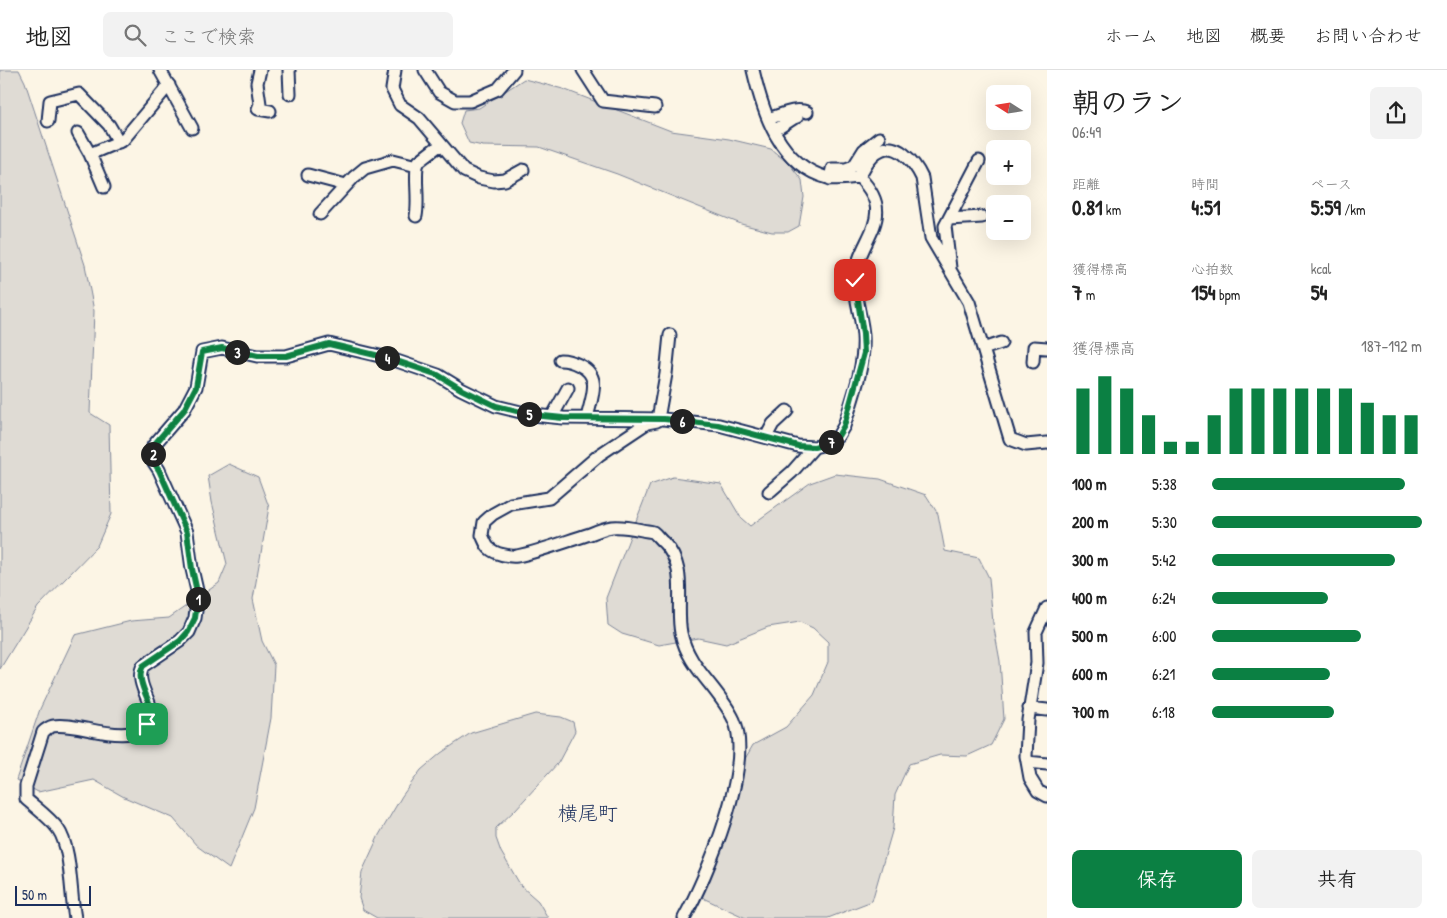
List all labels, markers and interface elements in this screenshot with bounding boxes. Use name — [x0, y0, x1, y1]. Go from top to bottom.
search box — [103, 12, 453, 57]
text: 地図 — [25, 20, 73, 52]
icon: search — [121, 21, 149, 49]
text: ここで検索 — [161, 23, 256, 49]
text: ホーム — [1105, 23, 1158, 48]
text: 地図 — [1186, 23, 1222, 48]
text: 概要 — [1250, 23, 1286, 48]
text: お問い合わせ — [1314, 23, 1422, 48]
text: 朝のラン — [1072, 83, 1184, 121]
north arrow — [986, 85, 1031, 130]
map controls — [986, 85, 1031, 240]
button: share — [1370, 87, 1422, 139]
text: 06:49 — [1072, 121, 1101, 143]
button: + — [986, 140, 1031, 185]
text: 距離 — [1072, 174, 1100, 193]
text: 時間 — [1191, 174, 1219, 193]
text: ペース — [1311, 174, 1352, 193]
text: 0.81 — [1072, 193, 1103, 222]
text: 4:51 — [1191, 193, 1221, 222]
text: 5:59 — [1311, 193, 1341, 222]
button: − — [986, 195, 1031, 240]
text: km — [1103, 200, 1121, 219]
text: /km — [1341, 200, 1366, 219]
pin — [834, 259, 876, 301]
text: 獲得標高 — [1072, 259, 1128, 278]
text: 心拍数 — [1191, 259, 1233, 278]
text: kcal — [1311, 259, 1331, 278]
icon: check — [841, 266, 869, 294]
text: 7 — [1072, 278, 1082, 307]
text: 154 — [1191, 278, 1216, 307]
text: 54 — [1311, 278, 1327, 307]
text: m — [1082, 285, 1095, 304]
text: bpm — [1216, 285, 1240, 304]
text: 187–192 m — [1361, 335, 1422, 357]
text: 獲得標高 — [1072, 337, 1136, 359]
pin: 3 — [224, 340, 250, 364]
text: 3 — [234, 343, 241, 362]
pin: 4 — [374, 346, 400, 370]
text: 4 — [385, 349, 390, 368]
pin: 5 — [516, 402, 542, 426]
text: 5 — [527, 405, 532, 424]
pin: 6 — [670, 408, 694, 434]
text: 6 — [680, 412, 685, 431]
pin: 7 — [818, 430, 844, 454]
text: 7 — [828, 433, 835, 452]
pin: 2 — [140, 442, 166, 466]
text: 2 — [150, 445, 157, 464]
text: 100 m — [1072, 473, 1107, 495]
text: 5:38 — [1152, 473, 1177, 495]
text: 200 m — [1072, 511, 1108, 533]
text: 5:30 — [1152, 511, 1177, 533]
text: 300 m — [1072, 549, 1108, 571]
text: 5:42 — [1152, 549, 1176, 571]
pin: 1 — [186, 586, 210, 612]
text: 400 m — [1072, 587, 1107, 609]
text: 6:24 — [1152, 587, 1176, 609]
text: 1 — [196, 590, 201, 609]
text: 500 m — [1072, 625, 1108, 647]
text: 6:00 — [1152, 625, 1176, 647]
text: 600 m — [1072, 663, 1107, 685]
text: 6:21 — [1152, 663, 1175, 685]
text: 700 m — [1072, 701, 1109, 723]
text: 6:18 — [1152, 701, 1175, 723]
pin — [126, 703, 168, 745]
icon: arrive — [133, 710, 161, 738]
district label: 横尾町 — [558, 799, 618, 826]
button: 保存 — [1072, 850, 1242, 908]
button: 共有 — [1252, 850, 1422, 908]
scale bar — [15, 883, 91, 906]
text: 50 m — [22, 885, 47, 904]

